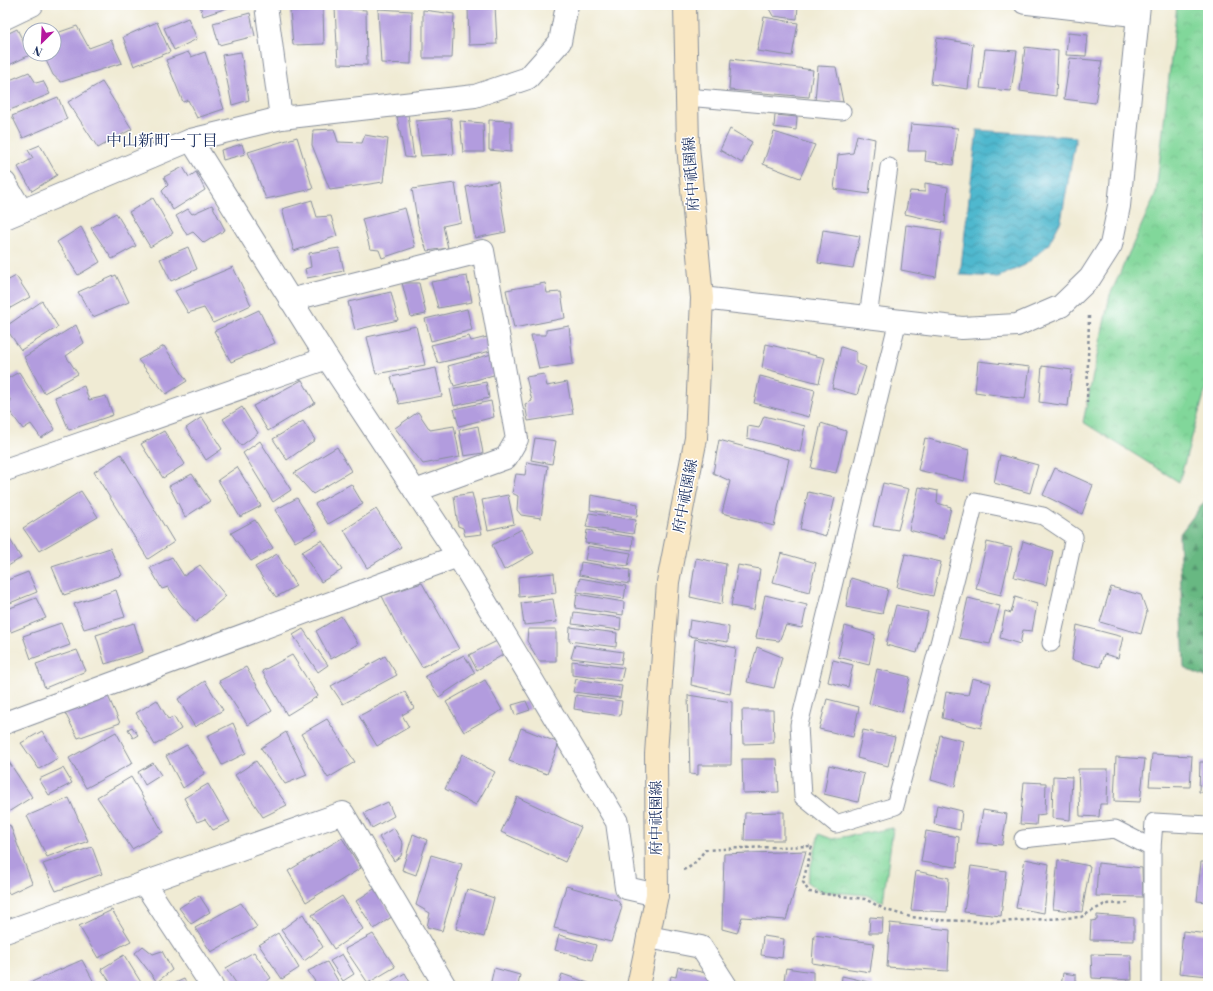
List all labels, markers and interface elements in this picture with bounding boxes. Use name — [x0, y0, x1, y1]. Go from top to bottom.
north arrow — [22, 22, 62, 62]
text: N — [31, 42, 45, 58]
district label: 中山新町一丁目 — [106, 131, 218, 151]
street label: 府中祇園線 — [679, 136, 704, 212]
street label: 府中祇園線 — [669, 457, 702, 535]
street label: 府中祇園線 — [647, 780, 666, 856]

